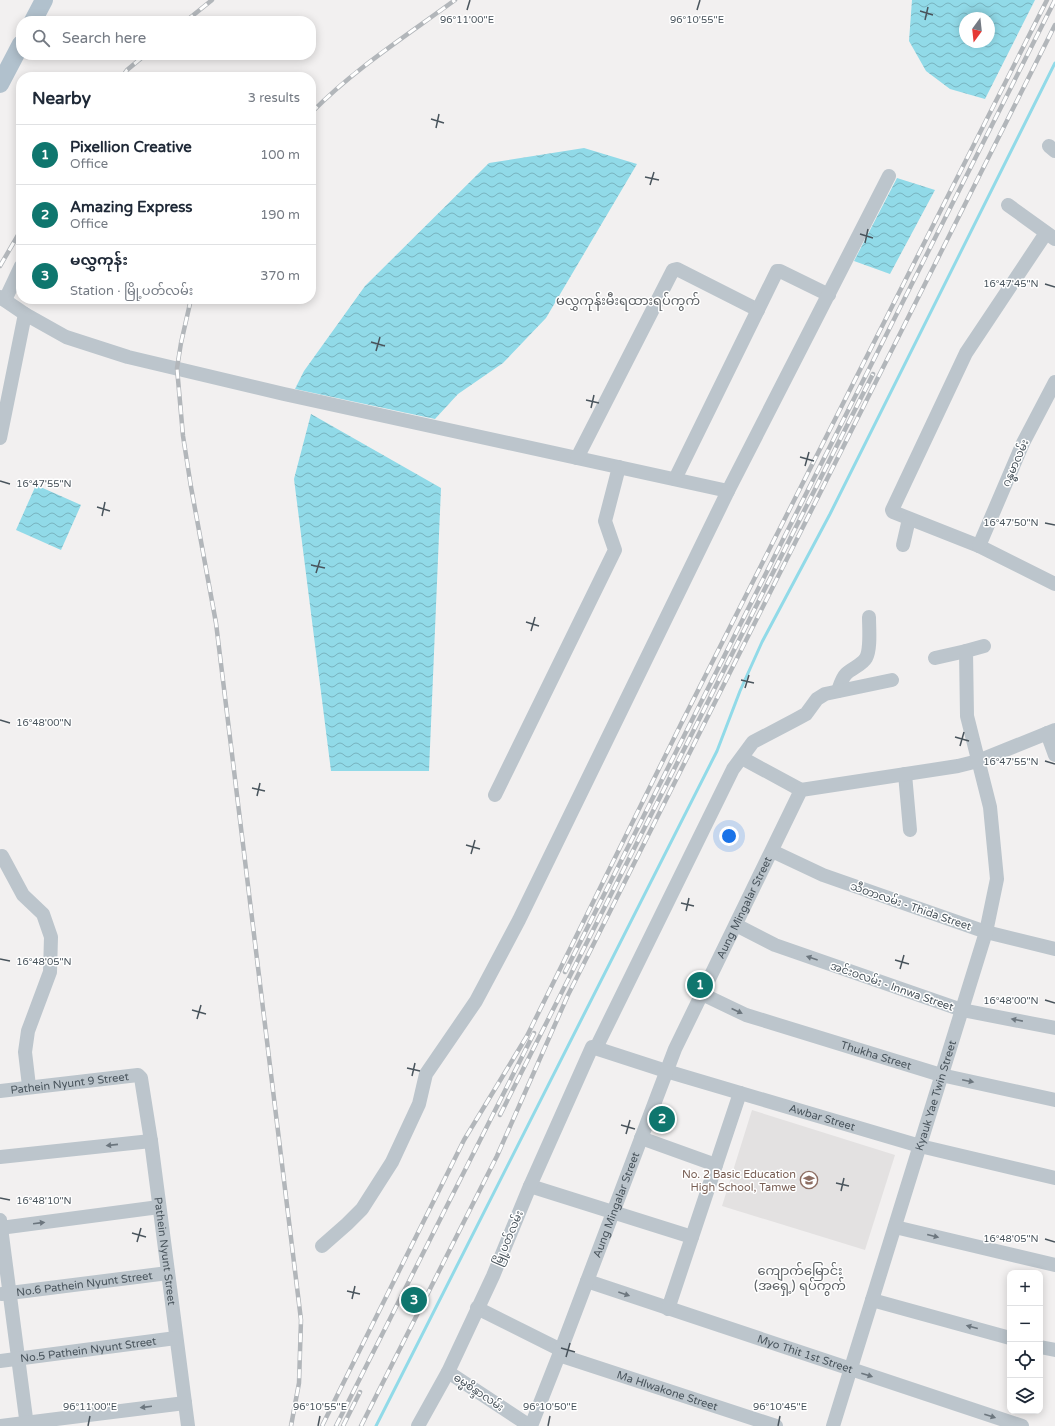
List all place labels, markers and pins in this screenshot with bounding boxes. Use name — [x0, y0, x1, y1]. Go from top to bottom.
pin: 1 — [687, 970, 713, 1000]
pin: 2 — [649, 1104, 675, 1134]
place label: No. 2 Basic Education High School, Tamwe — [682, 1168, 796, 1194]
school or university icon: No. 2 Basic Education High School, Tamwe — [799, 1170, 819, 1190]
pin: 3 — [401, 1285, 427, 1315]

